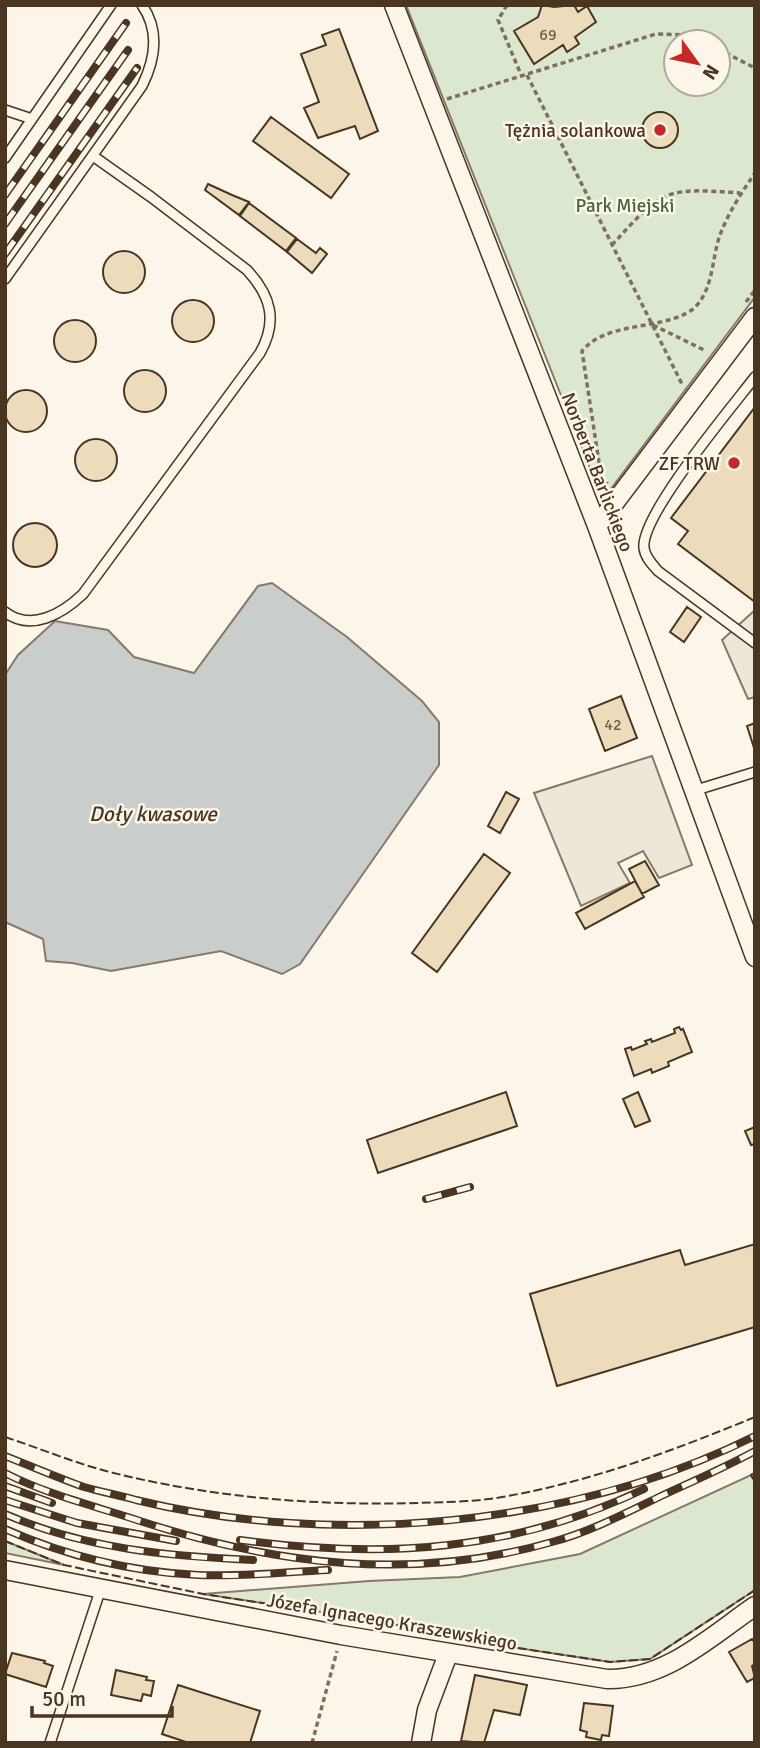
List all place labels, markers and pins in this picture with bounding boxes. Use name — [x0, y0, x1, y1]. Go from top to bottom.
place label: Tężnia solankowa — [505, 119, 646, 143]
marker: Tężnia solankowa — [652, 122, 668, 138]
place label: ZF TRW — [659, 452, 720, 476]
marker: ZF TRW — [726, 455, 742, 471]

